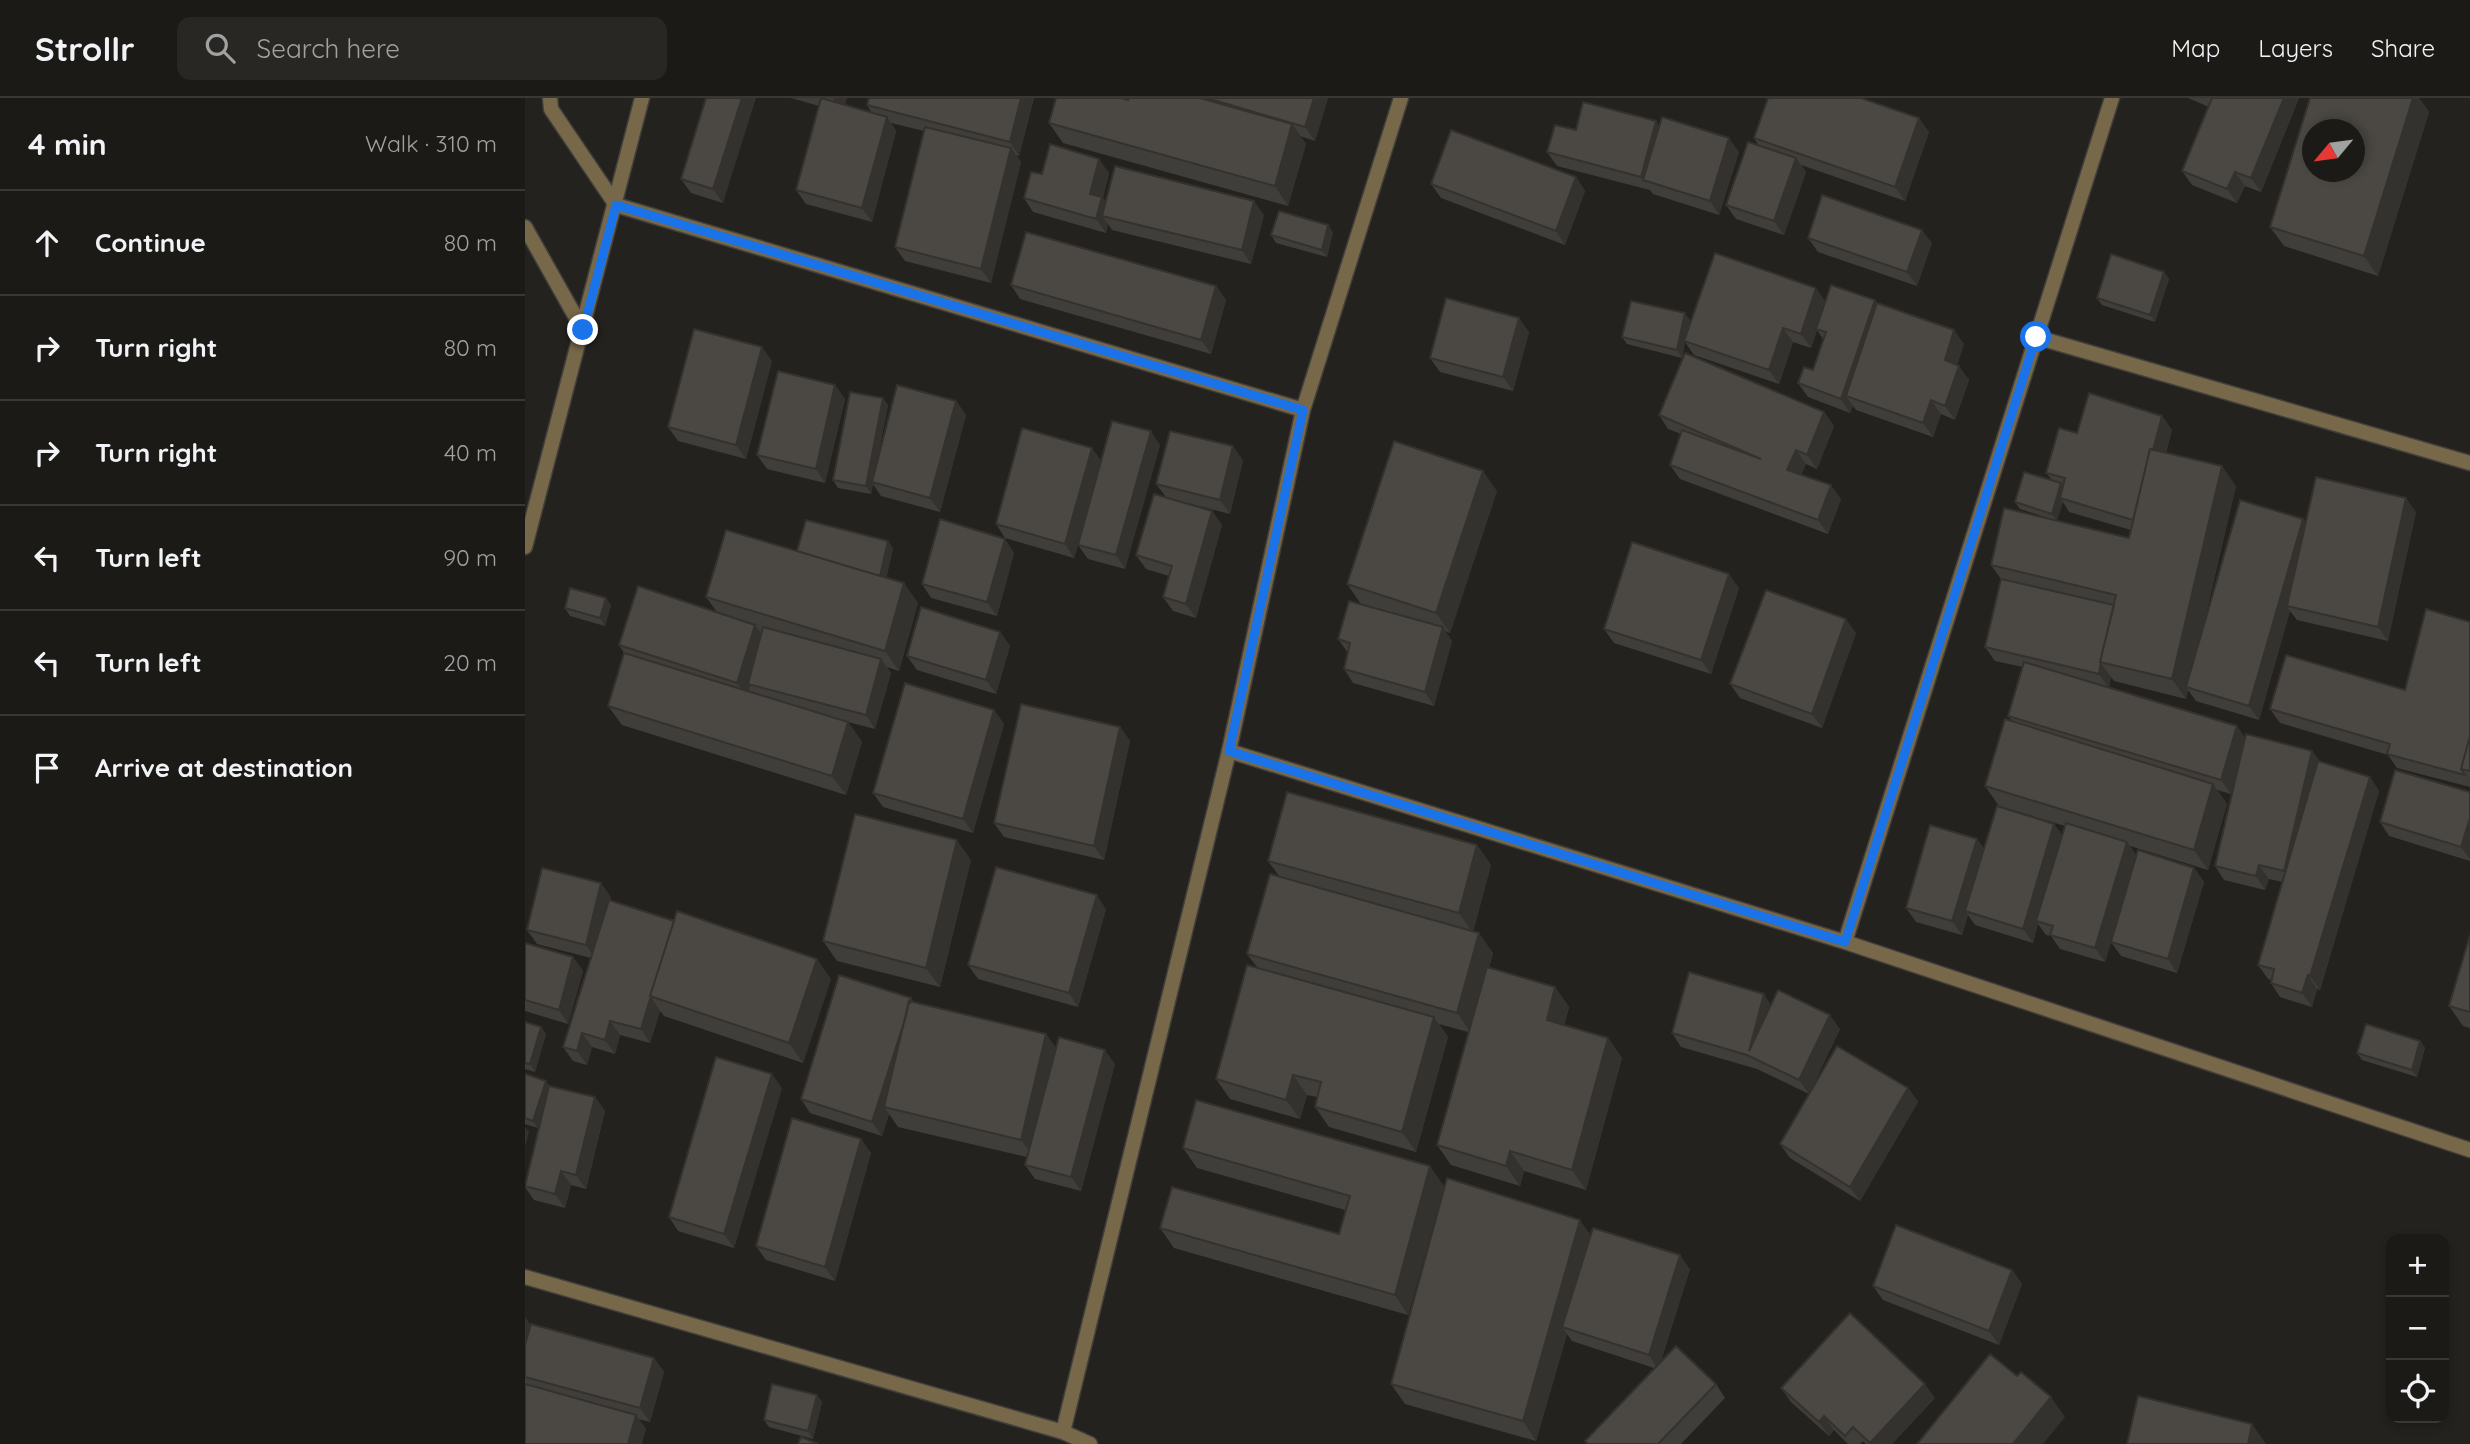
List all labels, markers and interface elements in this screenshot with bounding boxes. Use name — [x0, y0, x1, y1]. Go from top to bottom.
search box — [177, 17, 667, 80]
text: Strollr — [35, 28, 135, 69]
icon: search — [201, 29, 239, 67]
text: Search here — [257, 32, 400, 65]
text: Map — [2171, 33, 2220, 63]
text: Layers — [2258, 33, 2333, 63]
text: Share — [2371, 33, 2435, 63]
north arrow — [2302, 119, 2365, 182]
text: 4 min — [28, 125, 107, 163]
text: Walk · 310 m — [365, 129, 497, 158]
icon: ahead — [28, 224, 66, 262]
text: Continue — [95, 226, 206, 259]
text: 80 m — [444, 228, 497, 257]
route end — [567, 314, 598, 345]
route start — [2020, 321, 2051, 352]
icon: right — [28, 329, 66, 367]
text: Turn right — [95, 331, 217, 364]
text: 80 m — [444, 333, 497, 362]
icon: right — [28, 434, 66, 472]
text: Turn right — [95, 436, 217, 469]
text: 40 m — [444, 438, 497, 467]
icon: left — [28, 539, 66, 577]
text: Turn left — [95, 541, 202, 574]
text: 90 m — [443, 543, 497, 572]
icon: left — [28, 644, 66, 682]
text: Turn left — [95, 646, 202, 679]
text: 20 m — [443, 648, 497, 677]
icon: arrive — [28, 749, 66, 787]
text: Arrive at destination — [95, 751, 353, 784]
map controls — [2386, 1234, 2449, 1423]
button: + — [2386, 1234, 2449, 1297]
button: − — [2386, 1297, 2449, 1360]
button: locate — [2386, 1360, 2449, 1423]

